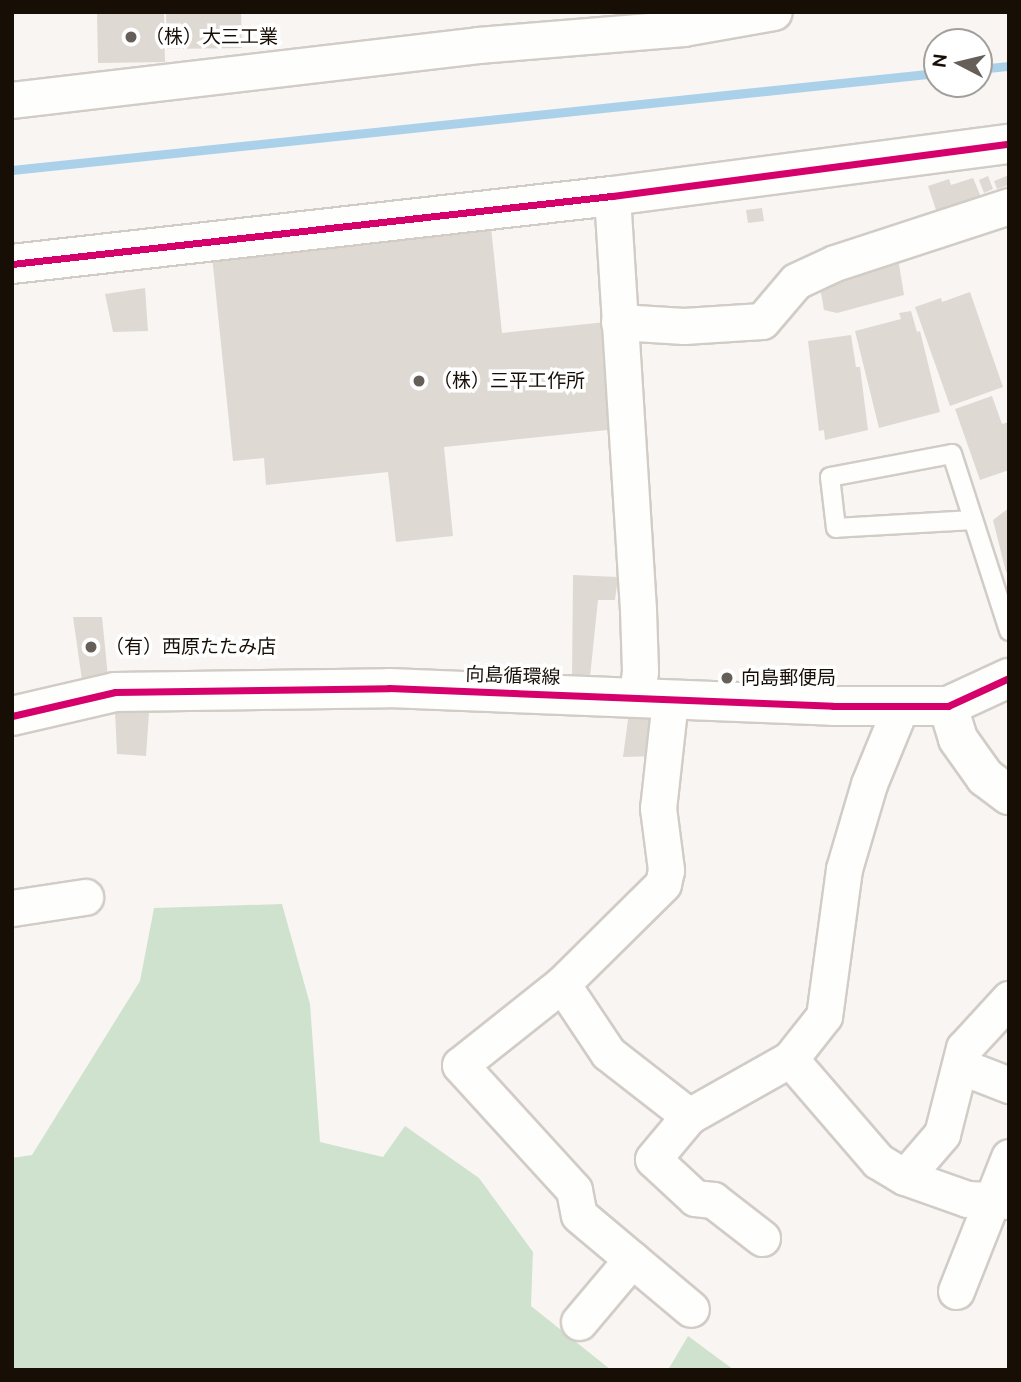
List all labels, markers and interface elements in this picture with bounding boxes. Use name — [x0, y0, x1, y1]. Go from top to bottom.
place label: （株）大三工業 — [145, 26, 278, 48]
north arrow — [923, 28, 993, 98]
marker: （株）大三工業 — [123, 29, 139, 45]
text: N — [927, 52, 951, 69]
place label: （株）三平工作所 — [433, 370, 585, 392]
marker: （株）三平工作所 — [411, 373, 427, 389]
place label: （有）西原たたみ店 — [105, 636, 276, 658]
marker: （有）西原たたみ店 — [83, 639, 99, 655]
street label: 向島循環線 — [465, 663, 561, 689]
place label: 向島郵便局 — [741, 667, 836, 689]
marker: 向島郵便局 — [719, 670, 735, 686]

